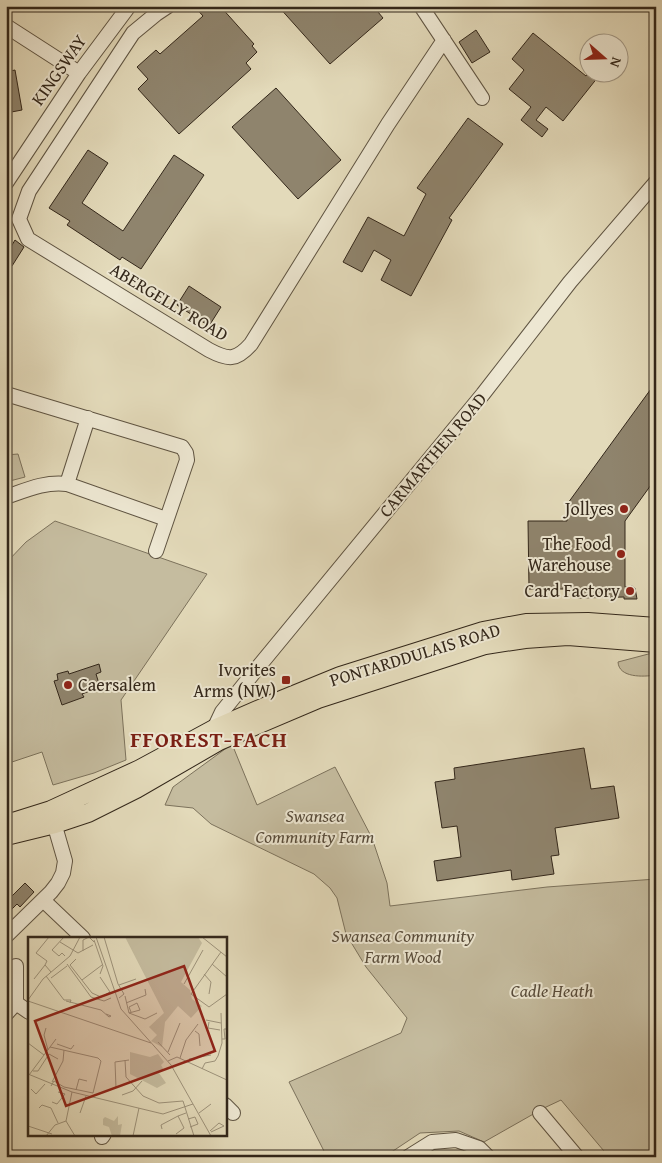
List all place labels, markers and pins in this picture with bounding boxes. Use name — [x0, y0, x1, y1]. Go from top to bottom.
place label: Jollyes — [563, 495, 614, 522]
marker: Jollyes — [618, 503, 630, 515]
place label: The Food Warehouse — [528, 530, 611, 578]
marker: The Food Warehouse — [615, 548, 627, 560]
place label: Card Factory — [524, 577, 620, 604]
marker: Card Factory — [624, 585, 636, 597]
place label: Ivorites Arms (NW) — [193, 656, 276, 704]
place label: Caersalem — [78, 671, 156, 698]
marker: Ivorites Arms (NW) — [280, 674, 292, 686]
marker: Caersalem — [62, 679, 74, 691]

